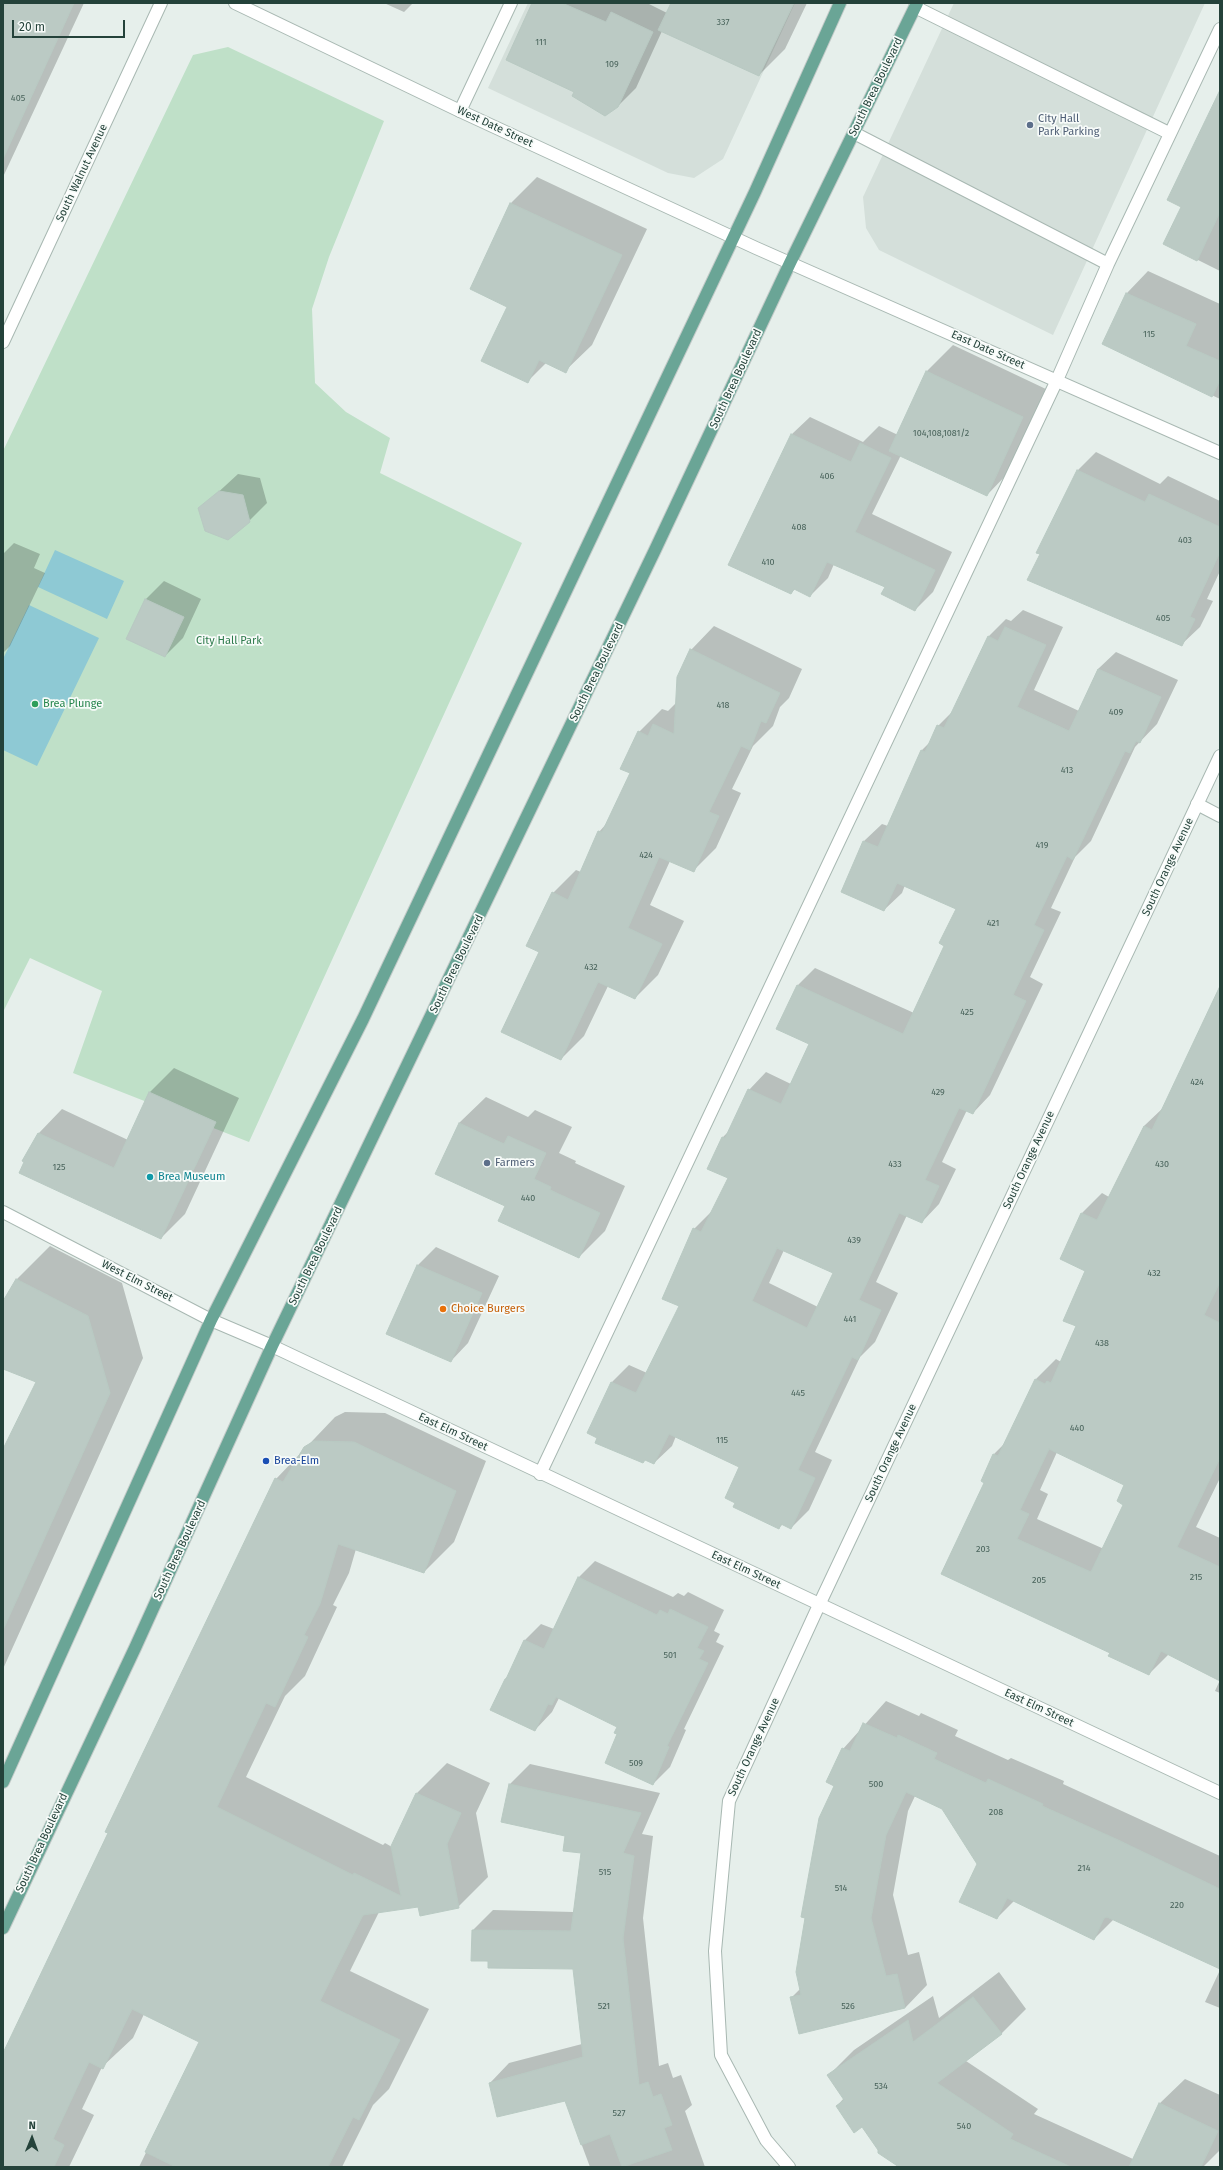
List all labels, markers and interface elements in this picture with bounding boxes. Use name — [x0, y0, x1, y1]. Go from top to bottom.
scale bar — [14, 12, 127, 38]
house number: 337 — [717, 17, 729, 27]
text: 20 m — [19, 20, 45, 34]
street label: South Brea Boulevard — [846, 36, 906, 138]
house number: 111 — [535, 37, 547, 47]
house number: 109 — [605, 59, 619, 69]
house number: 405 — [11, 93, 25, 103]
street label: West Date Street — [455, 104, 535, 150]
place label: City Hall Park Parking — [1038, 112, 1099, 138]
marker: City Hall Park Parking — [1025, 120, 1035, 130]
street label: South Walnut Avenue — [54, 122, 110, 224]
street label: South Brea Boulevard — [707, 327, 765, 431]
street label: East Date Street — [949, 328, 1027, 372]
house number: 115 — [1143, 329, 1155, 339]
house number: 104,108,1081/2 — [913, 428, 969, 438]
house number: 406 — [820, 471, 834, 481]
house number: 408 — [792, 522, 806, 532]
house number: 403 — [1178, 535, 1192, 545]
house number: 410 — [761, 557, 775, 567]
house number: 405 — [1156, 613, 1170, 623]
street label: South Brea Boulevard — [567, 621, 627, 723]
park label: City Hall Park — [196, 634, 262, 648]
place label: Brea Plunge — [43, 697, 102, 711]
marker: Brea Plunge — [30, 699, 40, 709]
house number: 418 — [716, 700, 730, 710]
house number: 409 — [1109, 707, 1123, 717]
house number: 413 — [1061, 765, 1073, 775]
street label: South Orange Avenue — [1139, 816, 1197, 918]
house number: 419 — [1036, 840, 1048, 850]
house number: 424 — [639, 850, 653, 860]
street label: South Brea Boulevard — [427, 913, 487, 1015]
house number: 421 — [987, 918, 999, 928]
house number: 432 — [584, 962, 598, 972]
house number: 425 — [960, 1007, 974, 1017]
house number: 424 — [1190, 1077, 1204, 1087]
house number: 429 — [931, 1087, 945, 1097]
street label: South Orange Avenue — [1000, 1109, 1058, 1211]
place label: Farmers — [495, 1156, 535, 1170]
marker: Farmers — [482, 1158, 492, 1168]
house number: 433 — [888, 1159, 902, 1169]
house number: 430 — [1155, 1159, 1169, 1169]
house number: 125 — [53, 1162, 65, 1172]
place label: Brea Museum — [158, 1170, 225, 1184]
marker: Brea Museum — [145, 1172, 155, 1182]
house number: 440 — [521, 1193, 535, 1203]
street label: South Brea Boulevard — [286, 1205, 346, 1307]
house number: 439 — [847, 1235, 861, 1245]
street label: West Elm Street — [99, 1257, 175, 1305]
house number: 432 — [1147, 1268, 1161, 1278]
place label: Choice Burgers — [451, 1302, 525, 1316]
marker: Choice Burgers — [438, 1304, 448, 1314]
house number: 441 — [844, 1314, 856, 1324]
house number: 438 — [1095, 1338, 1109, 1348]
house number: 445 — [791, 1388, 805, 1398]
street label: South Orange Avenue — [862, 1402, 920, 1504]
street label: East Elm Street — [416, 1410, 490, 1454]
house number: 440 — [1070, 1423, 1084, 1433]
house number: 115 — [716, 1435, 728, 1445]
place label: Brea-Elm — [274, 1454, 319, 1468]
marker: Brea-Elm — [261, 1456, 271, 1466]
street label: South Brea Boulevard — [151, 1498, 209, 1602]
house number: 203 — [976, 1544, 990, 1554]
street label: East Elm Street — [709, 1548, 783, 1592]
house number: 215 — [1190, 1572, 1202, 1582]
house number: 205 — [1032, 1575, 1046, 1585]
house number: 501 — [663, 1650, 677, 1660]
street label: East Elm Street — [1002, 1686, 1076, 1730]
street label: South Orange Avenue — [725, 1696, 783, 1798]
house number: 509 — [629, 1758, 643, 1768]
house number: 500 — [869, 1779, 883, 1789]
street label: South Brea Boulevard — [13, 1791, 71, 1895]
house number: 208 — [989, 1807, 1003, 1817]
house number: 214 — [1078, 1863, 1090, 1873]
house number: 515 — [599, 1867, 611, 1877]
house number: 514 — [835, 1883, 847, 1893]
house number: 220 — [1170, 1900, 1184, 1910]
house number: 521 — [598, 2001, 610, 2011]
house number: 526 — [841, 2001, 855, 2011]
house number: 534 — [874, 2081, 888, 2091]
house number: 527 — [613, 2108, 625, 2118]
north arrow — [12, 2118, 52, 2158]
text: N — [28, 2119, 36, 2132]
house number: 540 — [957, 2121, 971, 2131]

